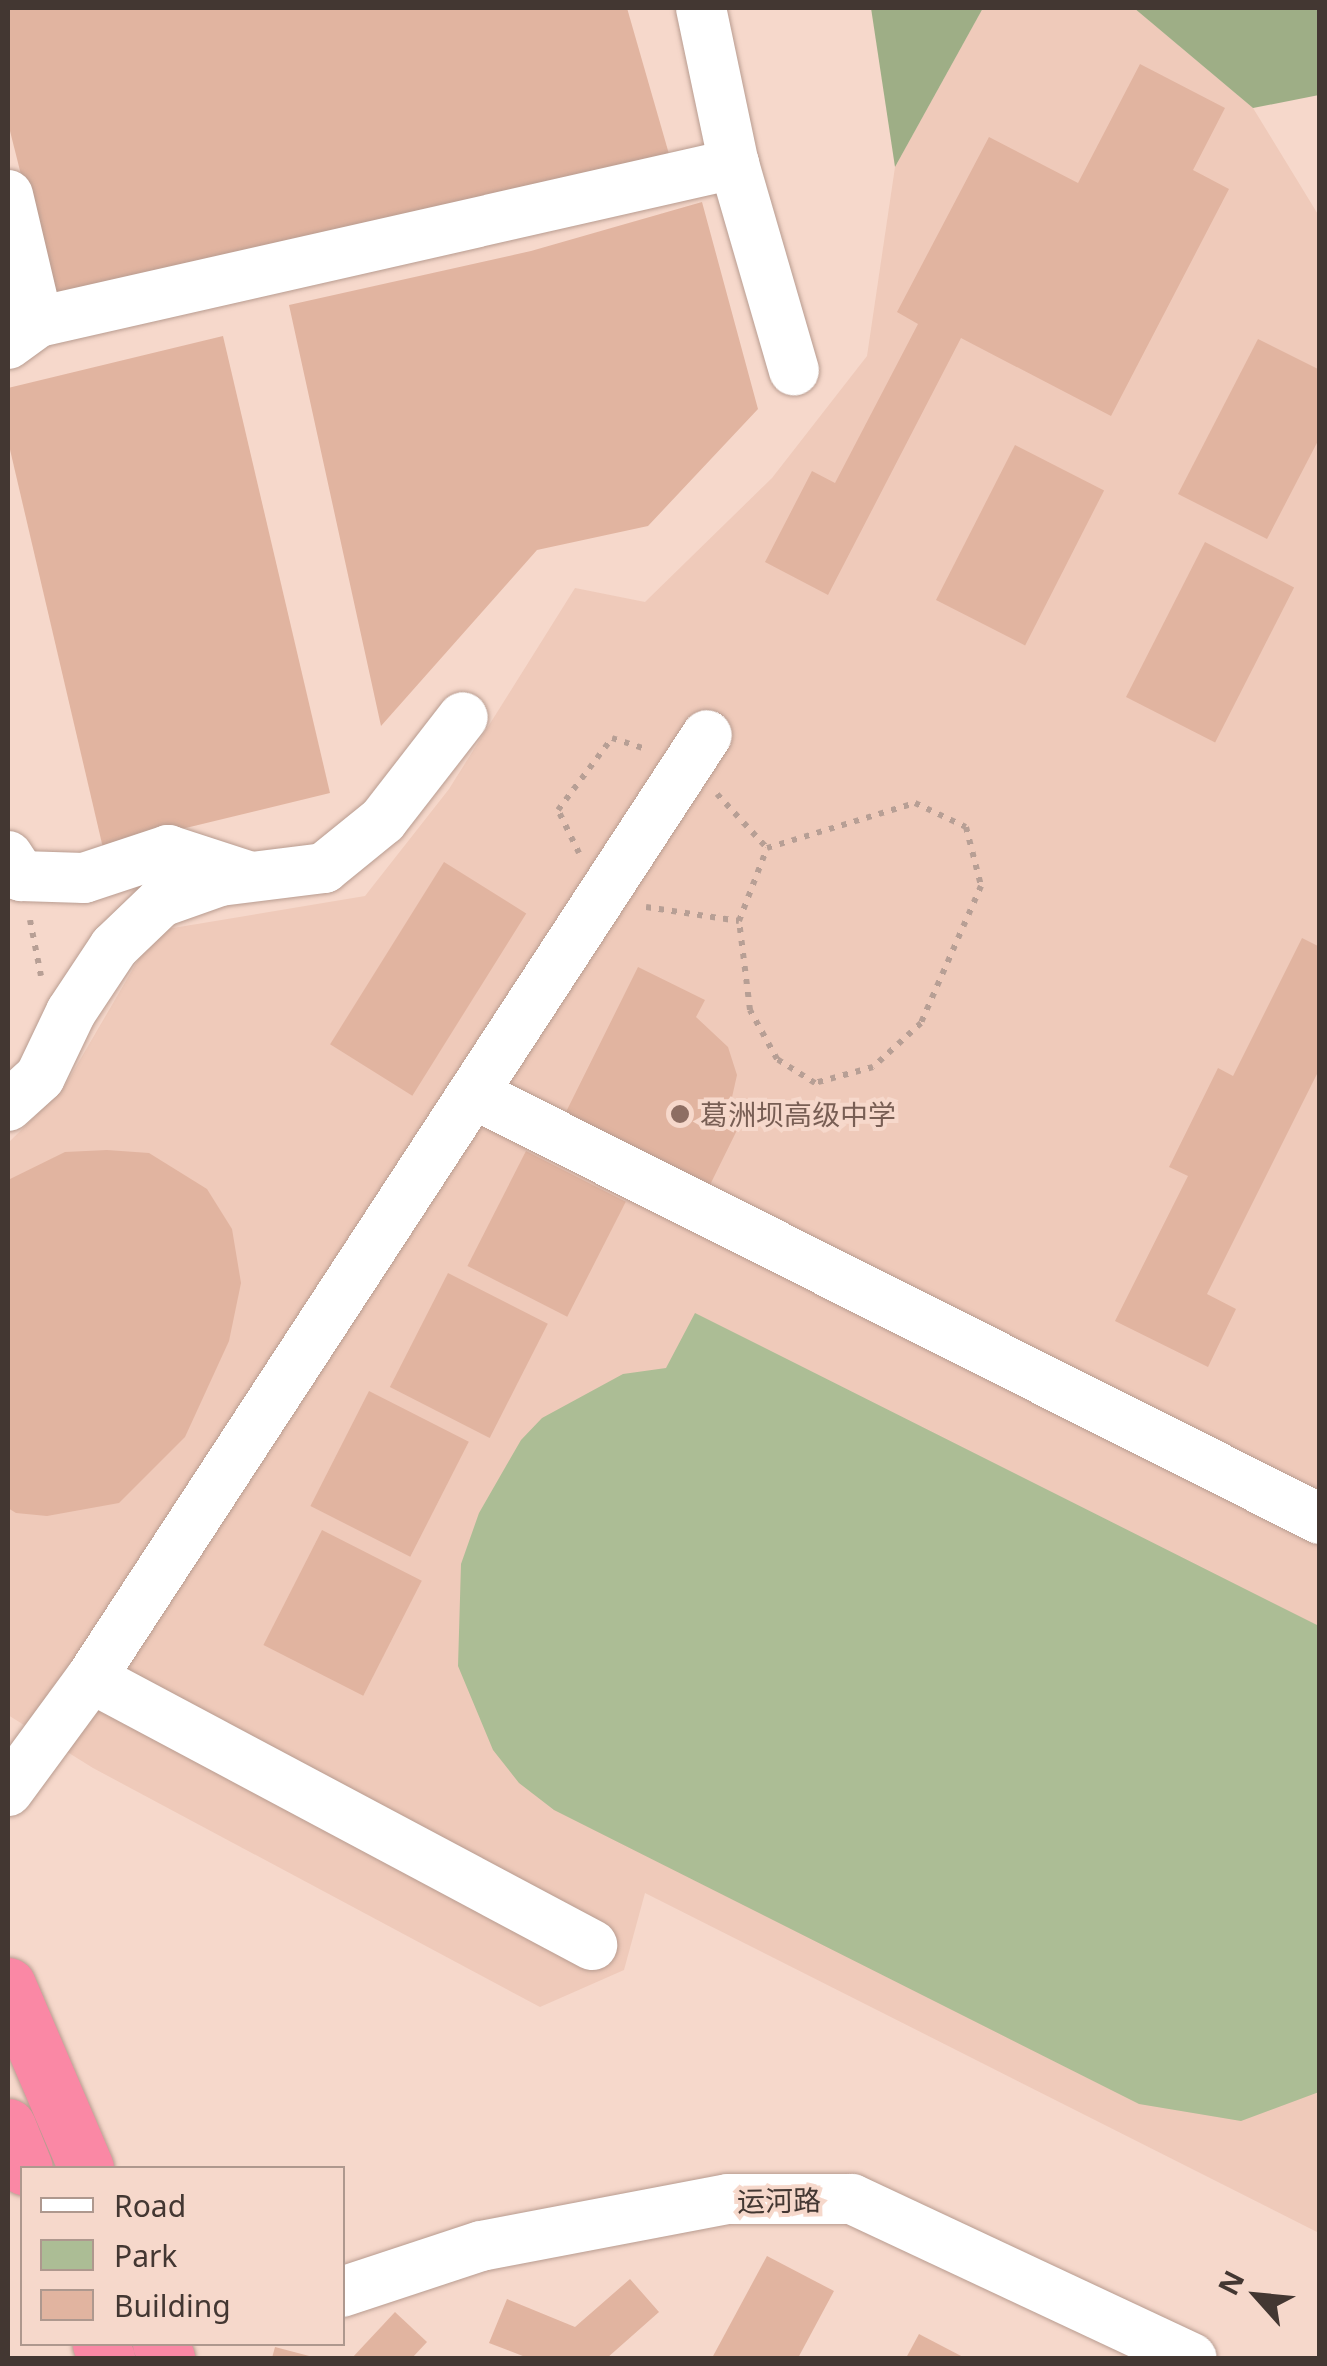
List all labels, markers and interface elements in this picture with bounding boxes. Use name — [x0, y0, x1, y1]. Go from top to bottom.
place label: 葛洲坝高级中学 — [700, 1097, 896, 1131]
marker: 葛洲坝高级中学 — [669, 1103, 691, 1125]
legend — [20, 2166, 345, 2346]
street label: 运河路 — [737, 2182, 821, 2218]
text: Road — [114, 2185, 186, 2226]
text: Park — [114, 2235, 177, 2276]
north arrow — [1207, 2246, 1307, 2346]
text: N — [1208, 2264, 1252, 2301]
text: Building — [114, 2285, 231, 2326]

